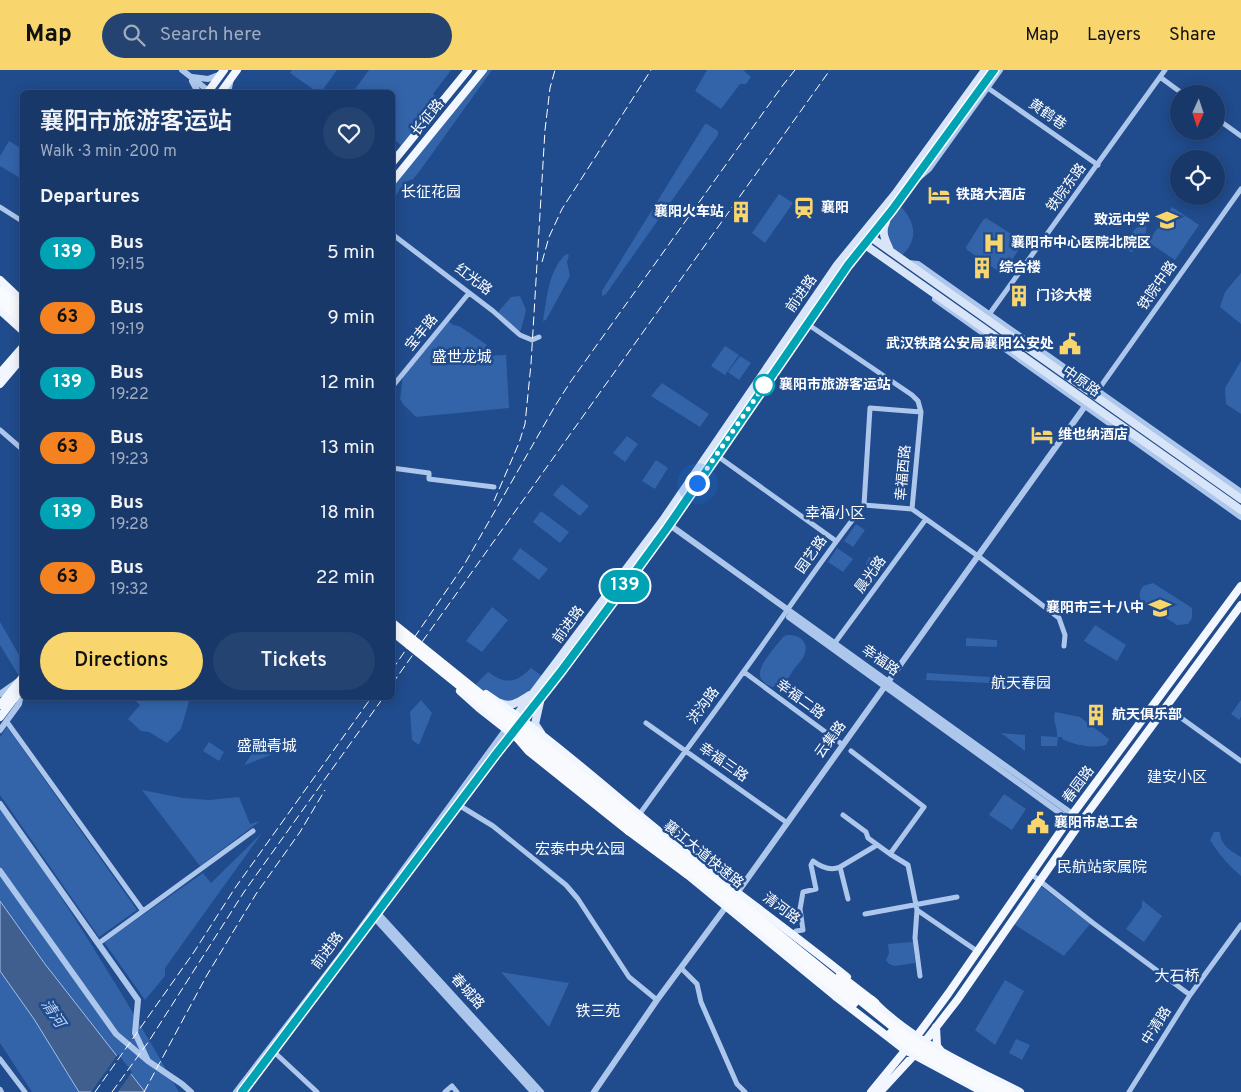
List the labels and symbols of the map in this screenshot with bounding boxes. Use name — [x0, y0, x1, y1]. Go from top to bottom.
north arrow — [1170, 85, 1225, 140]
street label: 长征路 — [408, 96, 448, 140]
street label: 黄鹤巷 — [1025, 96, 1069, 134]
street label: 铁院东路 — [1044, 160, 1090, 216]
hotel icon: 铁路大酒店 — [926, 182, 952, 208]
district label: 长征花园 — [401, 184, 461, 203]
place label: 铁路大酒店 — [956, 186, 1026, 204]
station icon: 襄阳 — [791, 195, 817, 221]
building icon: 襄阳火车站 — [728, 199, 754, 225]
place label: 襄阳 — [821, 199, 849, 217]
place label: 襄阳火车站 — [654, 203, 724, 221]
school or university icon: 致远中学 — [1154, 207, 1180, 233]
place label: 致远中学 — [1094, 212, 1150, 229]
hospital icon: 襄阳市中心医院北院区 — [981, 230, 1007, 256]
place label: 襄阳市中心医院北院区 — [1011, 234, 1151, 252]
building icon: 综合楼 — [969, 255, 995, 281]
street label: 铁院中路 — [1135, 258, 1181, 314]
place label: 综合楼 — [999, 259, 1041, 277]
street label: 红光路 — [451, 261, 495, 299]
street label: 前进路 — [782, 271, 821, 316]
building icon: 门诊大楼 — [1006, 283, 1032, 309]
place label: 门诊大楼 — [1036, 288, 1092, 305]
street label: 宝丰路 — [402, 311, 442, 355]
public building icon: 武汉铁路公安局襄阳公安处 — [1057, 331, 1083, 357]
place label: 武汉铁路公安局襄阳公安处 — [886, 335, 1054, 353]
district label: 盛世龙城 — [432, 348, 492, 368]
street label: 中原路 — [1059, 363, 1103, 401]
marker: 襄阳市旅游客运站 — [753, 374, 775, 396]
place label: 襄阳市旅游客运站 — [779, 376, 891, 394]
hotel icon: 维也纳酒店 — [1029, 422, 1055, 448]
place label: 维也纳酒店 — [1058, 426, 1128, 444]
street label: 幸福西路 — [893, 444, 915, 502]
your location — [685, 471, 710, 496]
district label: 幸福小区 — [805, 505, 865, 524]
street label: 园艺路 — [793, 533, 831, 577]
street label: 晨光路 — [852, 553, 890, 597]
line badge: 139 — [596, 570, 654, 602]
school or university icon: 襄阳市三十八中 — [1147, 595, 1173, 621]
place label: 襄阳市三十八中 — [1046, 599, 1144, 617]
street label: 前进路 — [549, 603, 588, 647]
street label: 幸福路 — [858, 642, 902, 680]
district label: 航天春园 — [991, 675, 1051, 694]
street label: 幸福二路 — [772, 677, 828, 723]
street label: 洪沟路 — [684, 684, 723, 728]
building icon: 航天俱乐部 — [1083, 702, 1109, 728]
place label: 航天俱乐部 — [1112, 707, 1182, 724]
street label: 云集路 — [812, 718, 850, 762]
district label: 盛融·青城 — [237, 737, 297, 757]
street label: 幸福三路 — [695, 740, 751, 786]
street label: 春园路 — [1060, 763, 1098, 807]
district label: 建安小区 — [1147, 769, 1207, 788]
public building icon: 襄阳市总工会 — [1025, 810, 1051, 836]
place label: 襄阳市总工会 — [1054, 814, 1138, 832]
street label: 襄江大道快速路 — [660, 817, 747, 892]
district label: 宏泰中央公园 — [535, 841, 625, 860]
district label: 民航站家属院 — [1057, 859, 1147, 878]
street label: 清河路 — [759, 890, 803, 928]
street label: 前进路 — [308, 929, 347, 973]
district label: 大石桥 — [1154, 968, 1200, 987]
street label: 春城路 — [447, 971, 487, 1013]
water label: 清河 — [36, 996, 70, 1034]
district label: 铁三苑 — [575, 1003, 621, 1022]
street label: 中清路 — [1139, 1004, 1175, 1048]

